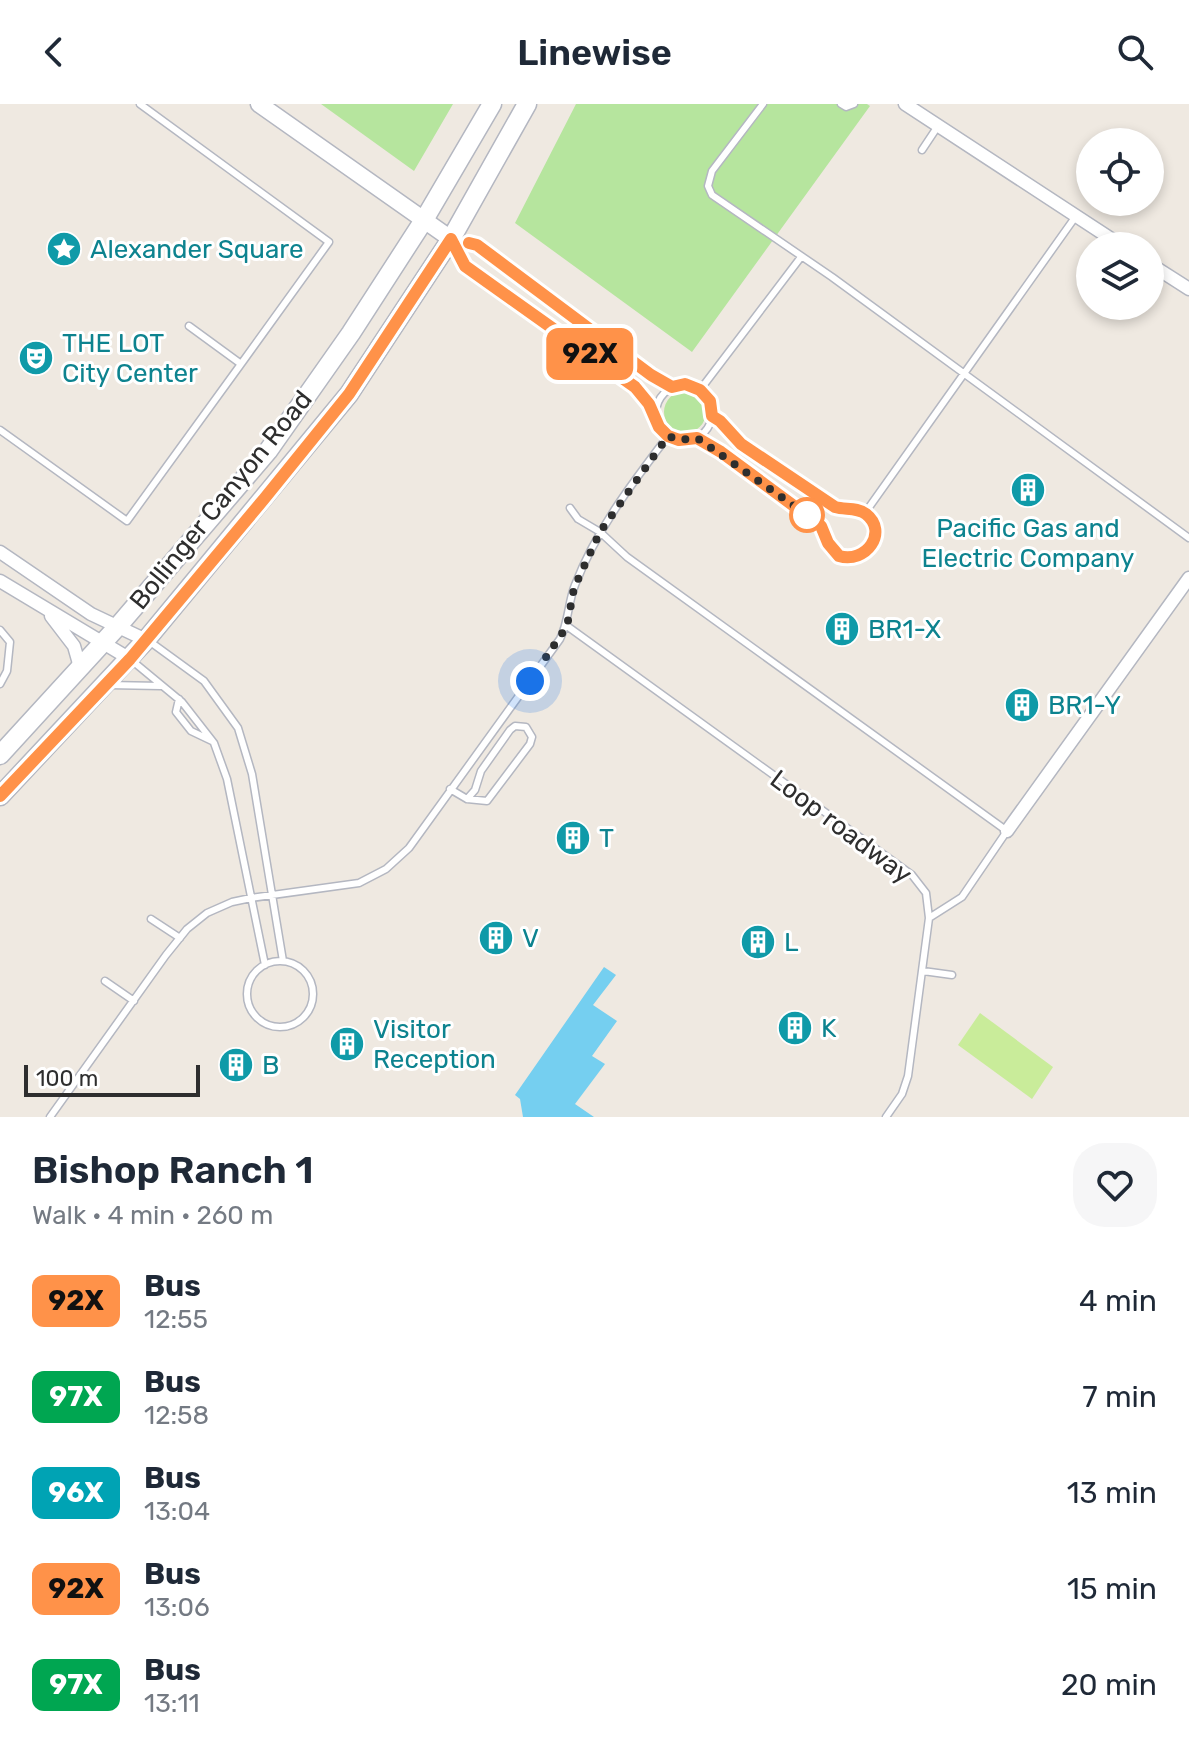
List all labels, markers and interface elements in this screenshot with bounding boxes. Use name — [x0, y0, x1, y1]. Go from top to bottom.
icon: back — [32, 30, 76, 74]
icon: search — [1113, 30, 1157, 74]
text: Linewise — [517, 31, 672, 74]
map controls — [1076, 128, 1164, 320]
button: locate — [1076, 128, 1164, 216]
place icon: Alexander Square — [45, 230, 83, 268]
button: layers — [1076, 232, 1164, 320]
place label: Alexander Square — [90, 234, 304, 265]
place label: THE LOT City Center — [62, 328, 198, 389]
line badge: 92X — [544, 328, 636, 380]
text: 92X — [562, 337, 618, 370]
theatre icon: THE LOT City Center — [17, 339, 55, 377]
street label: Bollinger Canyon Road — [123, 384, 319, 616]
building icon: Pacific Gas and Electric Company — [1009, 471, 1047, 509]
unlabelled marker — [790, 498, 824, 532]
place label: Pacific Gas and Electric Company — [922, 513, 1134, 574]
building icon: BR1-X — [823, 610, 861, 648]
place label: BR1-X — [868, 614, 941, 645]
your location — [510, 661, 550, 701]
building icon: BR1-Y — [1003, 686, 1041, 724]
place label: BR1-Y — [1048, 690, 1121, 721]
street label: Loop roadway — [764, 764, 918, 890]
building icon: T — [554, 819, 592, 857]
place label: T — [599, 823, 614, 854]
building icon: V — [477, 919, 515, 957]
place label: V — [522, 923, 539, 954]
building icon: L — [739, 923, 777, 961]
place label: L — [784, 927, 799, 958]
building icon: K — [776, 1009, 814, 1047]
place label: K — [821, 1013, 837, 1044]
place label: Visitor Reception — [373, 1014, 496, 1075]
building icon: Visitor Reception — [328, 1025, 366, 1063]
building icon: B — [217, 1046, 255, 1084]
place label: B — [262, 1050, 279, 1081]
scale bar — [24, 1061, 200, 1097]
text: 100 m — [36, 1065, 98, 1092]
button: heart — [1073, 1143, 1157, 1227]
text: Bishop Ranch 1 — [32, 1147, 314, 1193]
text: Walk · 4 min · 260 m — [32, 1200, 273, 1231]
text: Bus — [144, 1268, 201, 1304]
text: 4 min — [1079, 1283, 1157, 1319]
text: 92X — [48, 1284, 104, 1317]
text: 12:55 — [144, 1304, 208, 1335]
text: Bus — [144, 1364, 201, 1400]
text: 7 min — [1082, 1379, 1157, 1415]
text: 97X — [49, 1380, 103, 1413]
text: 12:58 — [144, 1400, 209, 1431]
text: Bus — [144, 1460, 201, 1496]
text: 13 min — [1067, 1475, 1157, 1511]
text: 96X — [48, 1476, 104, 1509]
text: 13:04 — [144, 1496, 210, 1527]
text: Bus — [144, 1556, 201, 1592]
text: 15 min — [1067, 1571, 1157, 1607]
text: 92X — [48, 1572, 104, 1605]
text: 13:06 — [144, 1592, 210, 1623]
text: Bus — [144, 1652, 201, 1688]
text: 20 min — [1061, 1667, 1157, 1703]
text: 97X — [49, 1668, 103, 1701]
text: 13:11 — [144, 1688, 200, 1719]

